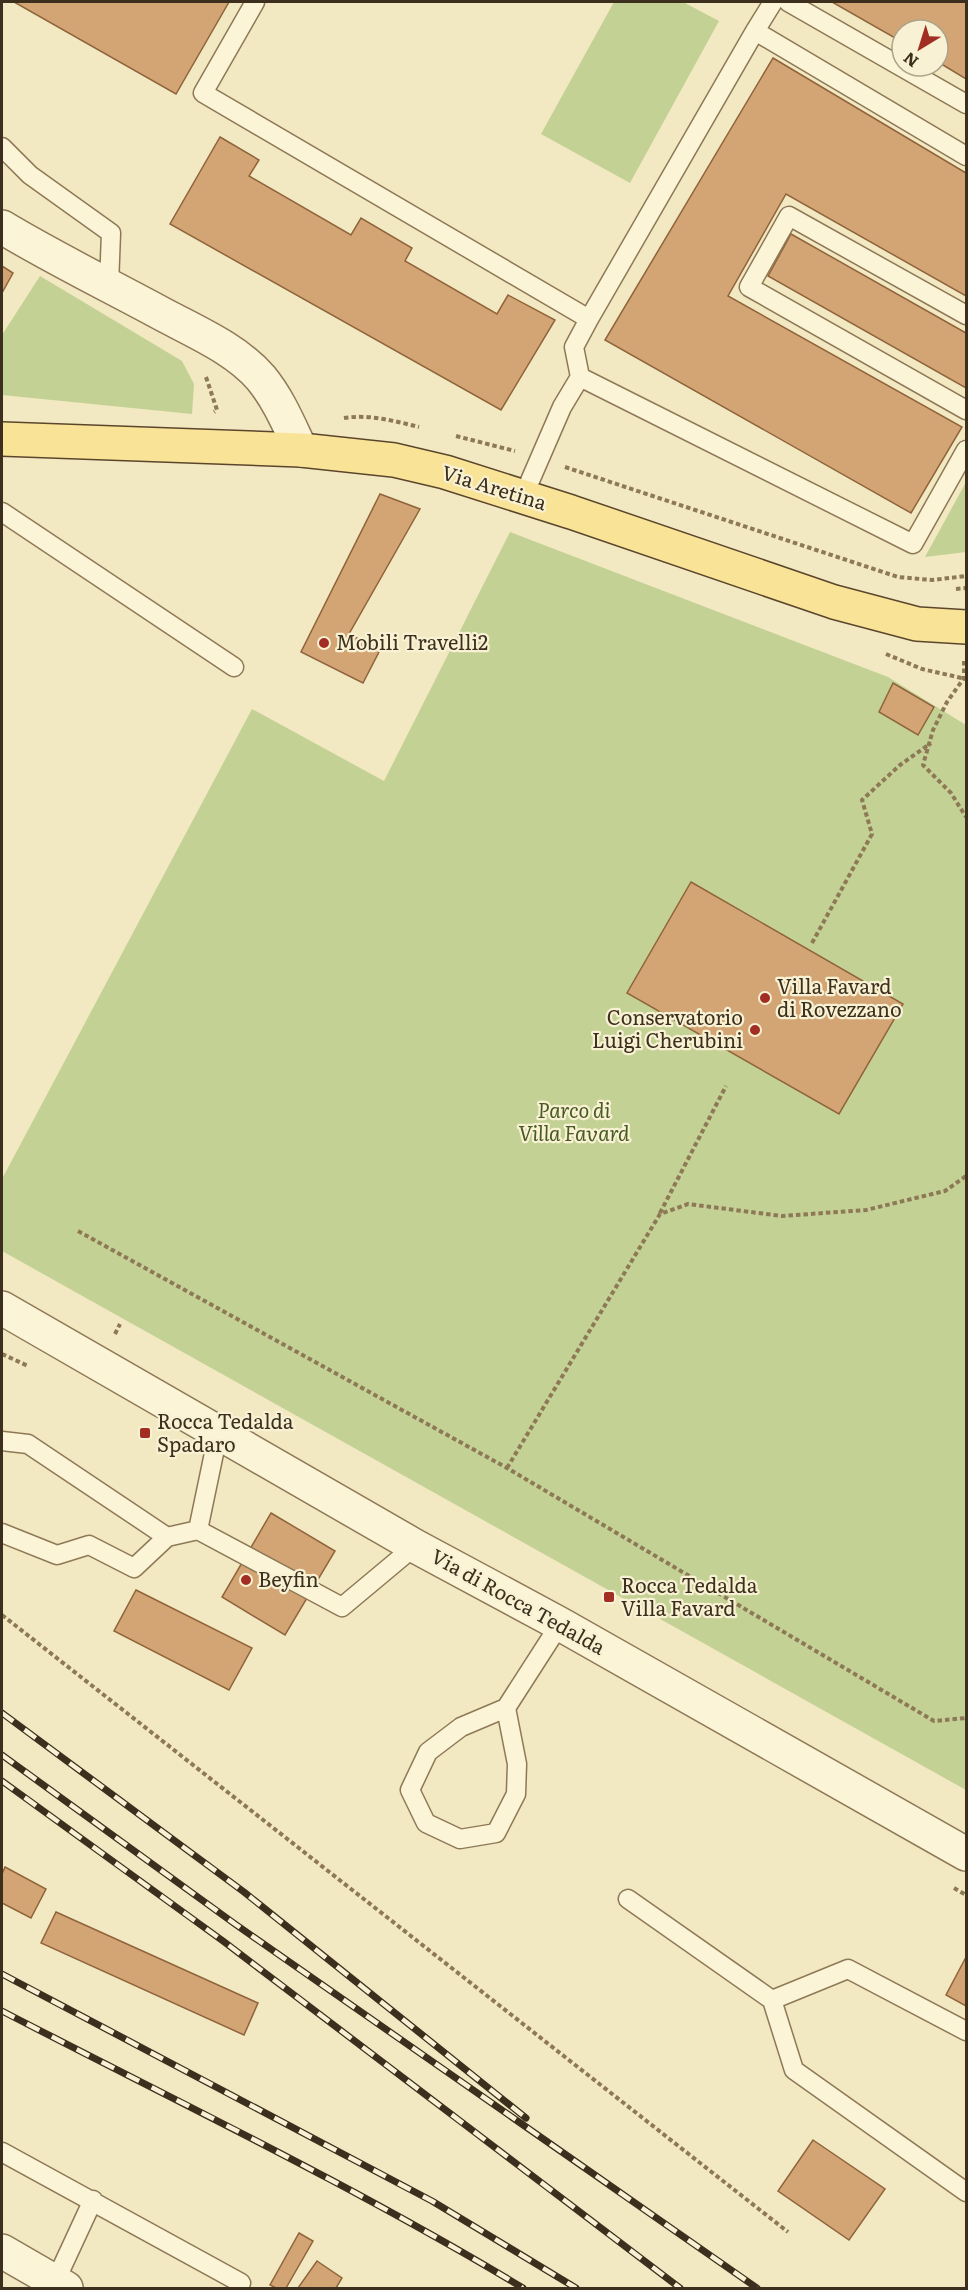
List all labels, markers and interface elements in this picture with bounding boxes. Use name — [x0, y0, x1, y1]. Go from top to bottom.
north arrow — [890, 18, 950, 78]
text: N — [897, 47, 923, 74]
street label: Via Aretina — [438, 456, 551, 516]
place label: Mobili Travelli2 — [336, 626, 488, 656]
marker: Mobili Travelli2 — [317, 636, 331, 650]
place label: Villa Favard di Rovezzano — [777, 970, 902, 1023]
marker: Villa Favard di Rovezzano — [758, 991, 772, 1005]
place label: Conservatorio Luigi Cherubini — [592, 1001, 743, 1054]
marker: Conservatorio Luigi Cherubini — [748, 1023, 762, 1037]
park label: Parco di Villa Favard — [518, 1094, 630, 1147]
place label: Rocca Tedalda Spadaro — [157, 1405, 294, 1458]
marker: Rocca Tedalda Spadaro — [138, 1426, 152, 1440]
street label: Via di Rocca Tedalda — [426, 1540, 612, 1661]
place label: Beyfin — [258, 1563, 319, 1593]
place label: Rocca Tedalda Villa Favard — [621, 1569, 758, 1622]
marker: Beyfin — [239, 1573, 253, 1587]
marker: Rocca Tedalda Villa Favard — [602, 1590, 616, 1604]

